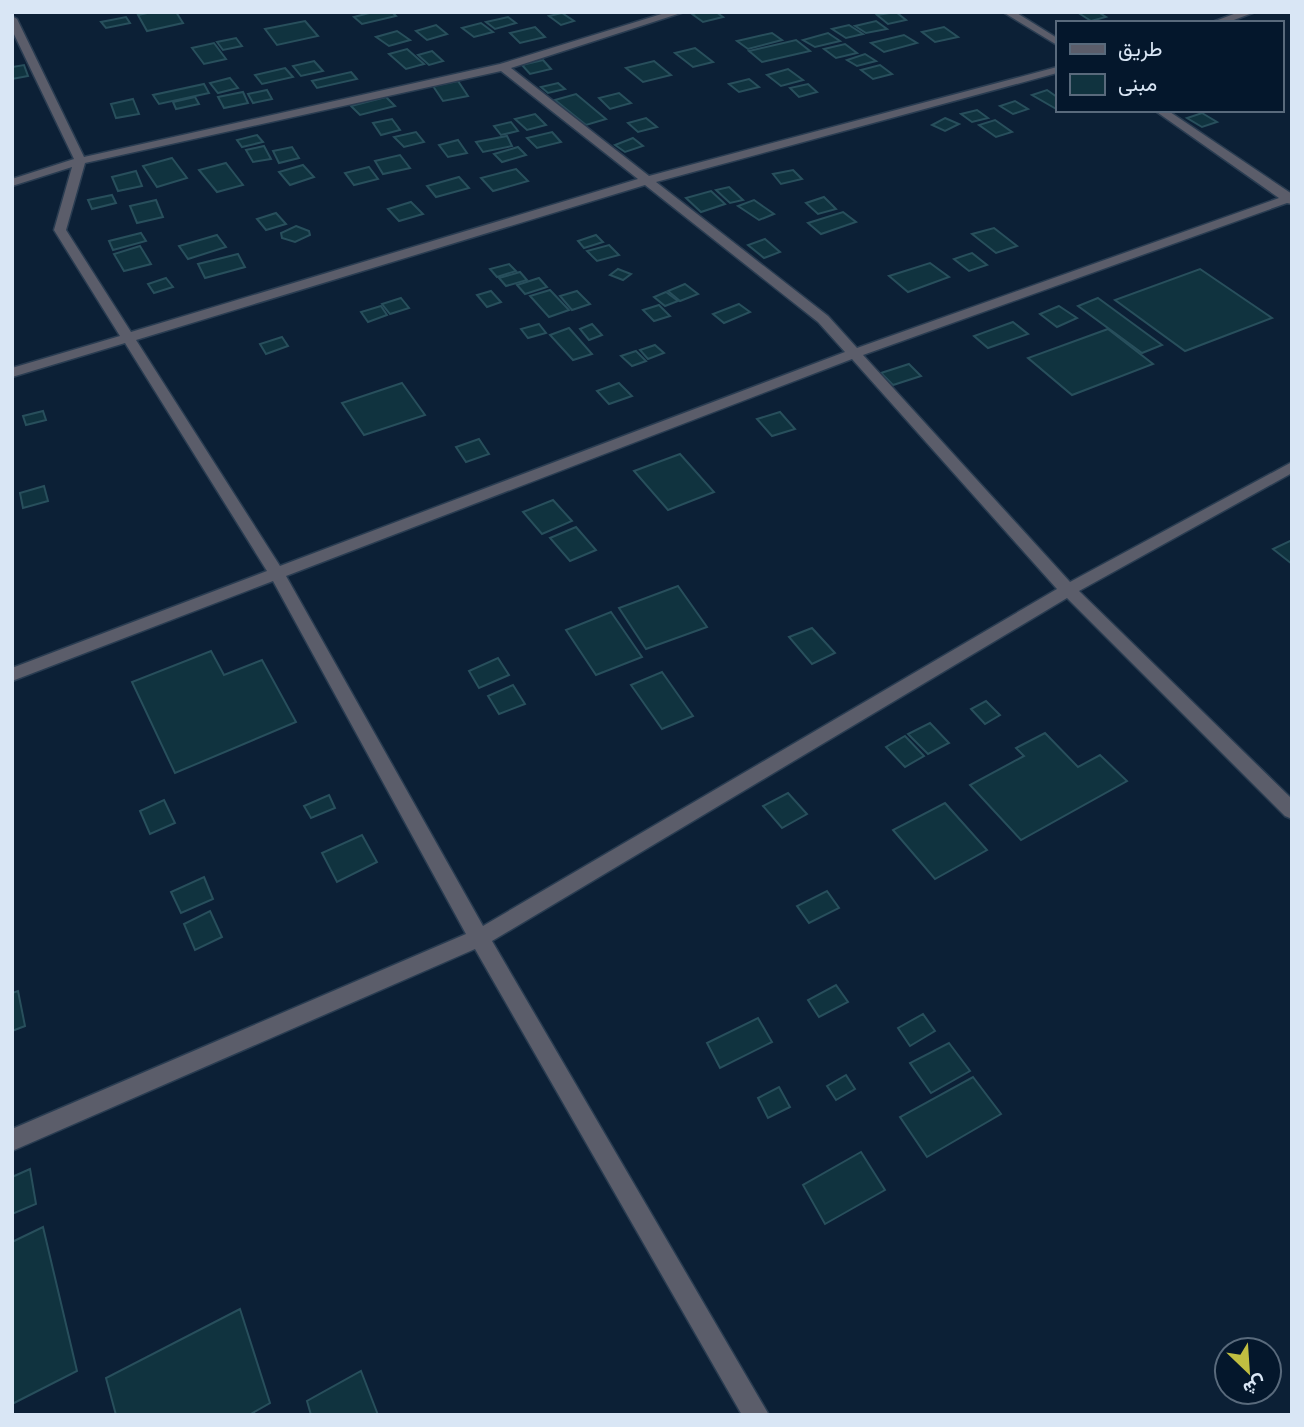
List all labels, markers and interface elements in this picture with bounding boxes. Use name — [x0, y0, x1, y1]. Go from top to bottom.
legend — [1056, 21, 1283, 112]
text: طريق — [1118, 35, 1163, 62]
text: مبنى — [1118, 70, 1157, 96]
north arrow — [1213, 1336, 1283, 1406]
text: ش — [1240, 1371, 1271, 1402]

